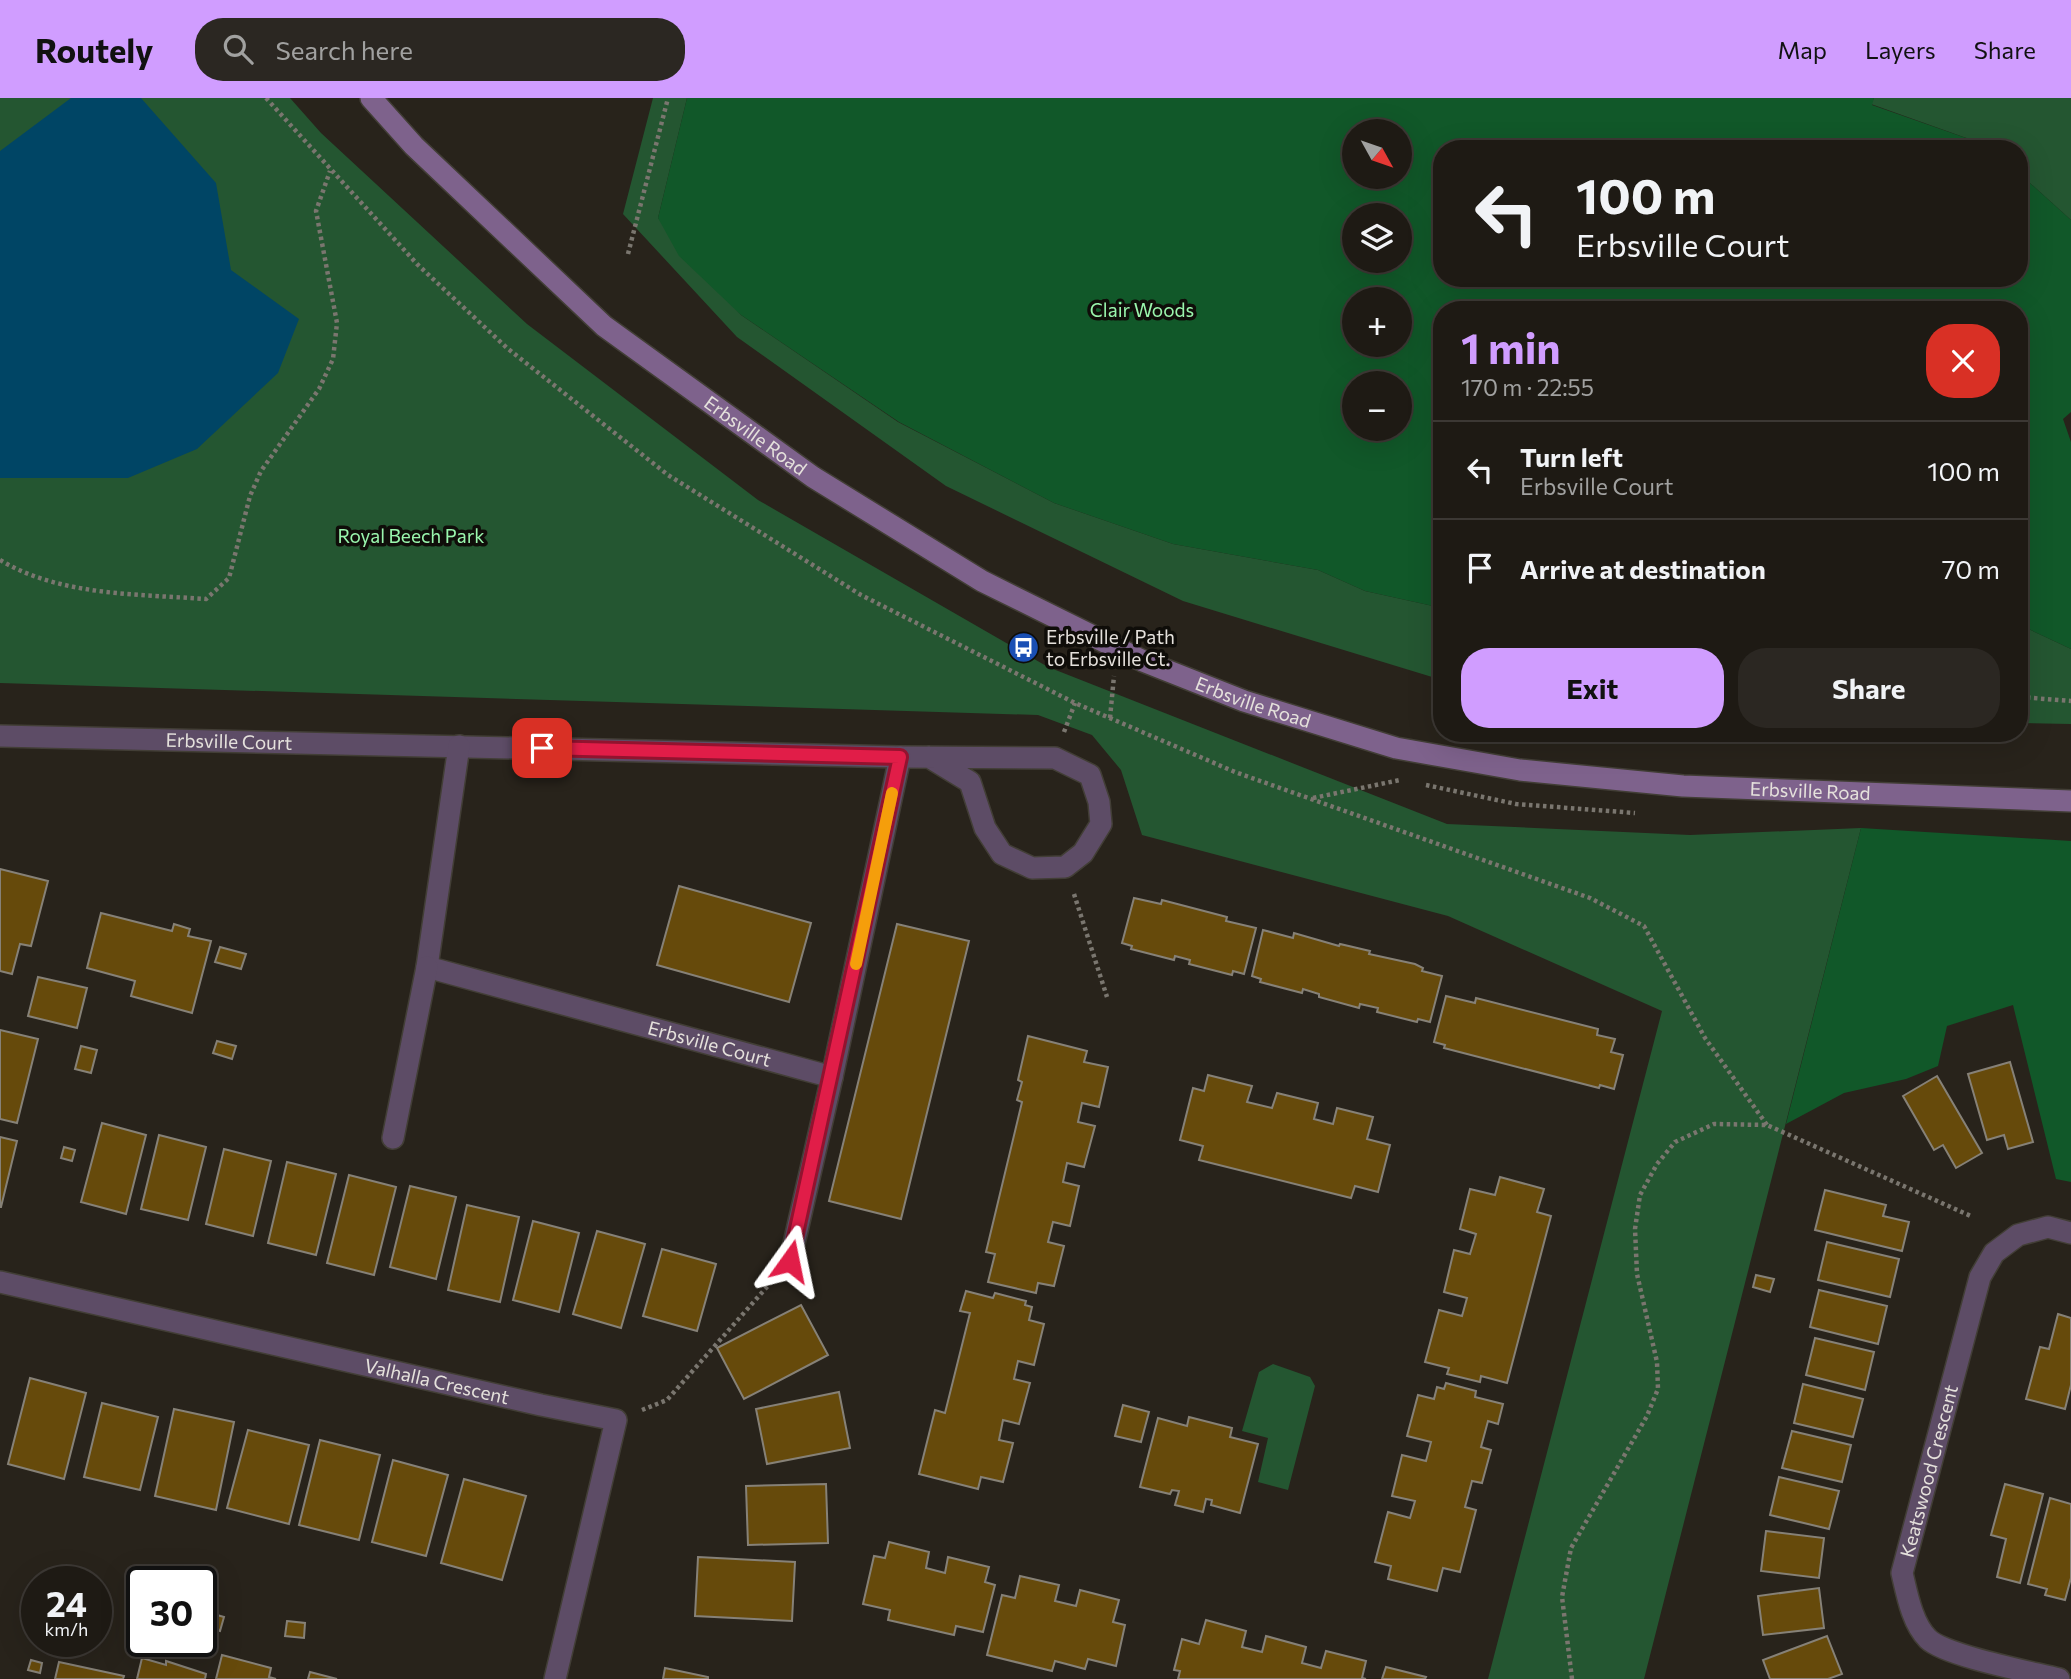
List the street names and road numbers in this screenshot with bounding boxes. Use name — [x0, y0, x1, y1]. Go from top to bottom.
street label: Erbsville Road — [700, 390, 811, 480]
street label: Erbsville Road — [1192, 671, 1314, 732]
street label: Erbsville Court — [165, 728, 293, 754]
street label: Erbsville Road — [1749, 777, 1871, 804]
street label: Erbsville Court — [645, 1016, 774, 1071]
street label: Valhalla Crescent — [362, 1353, 512, 1408]
street label: Keatswood Crescent — [1895, 1382, 1962, 1560]

